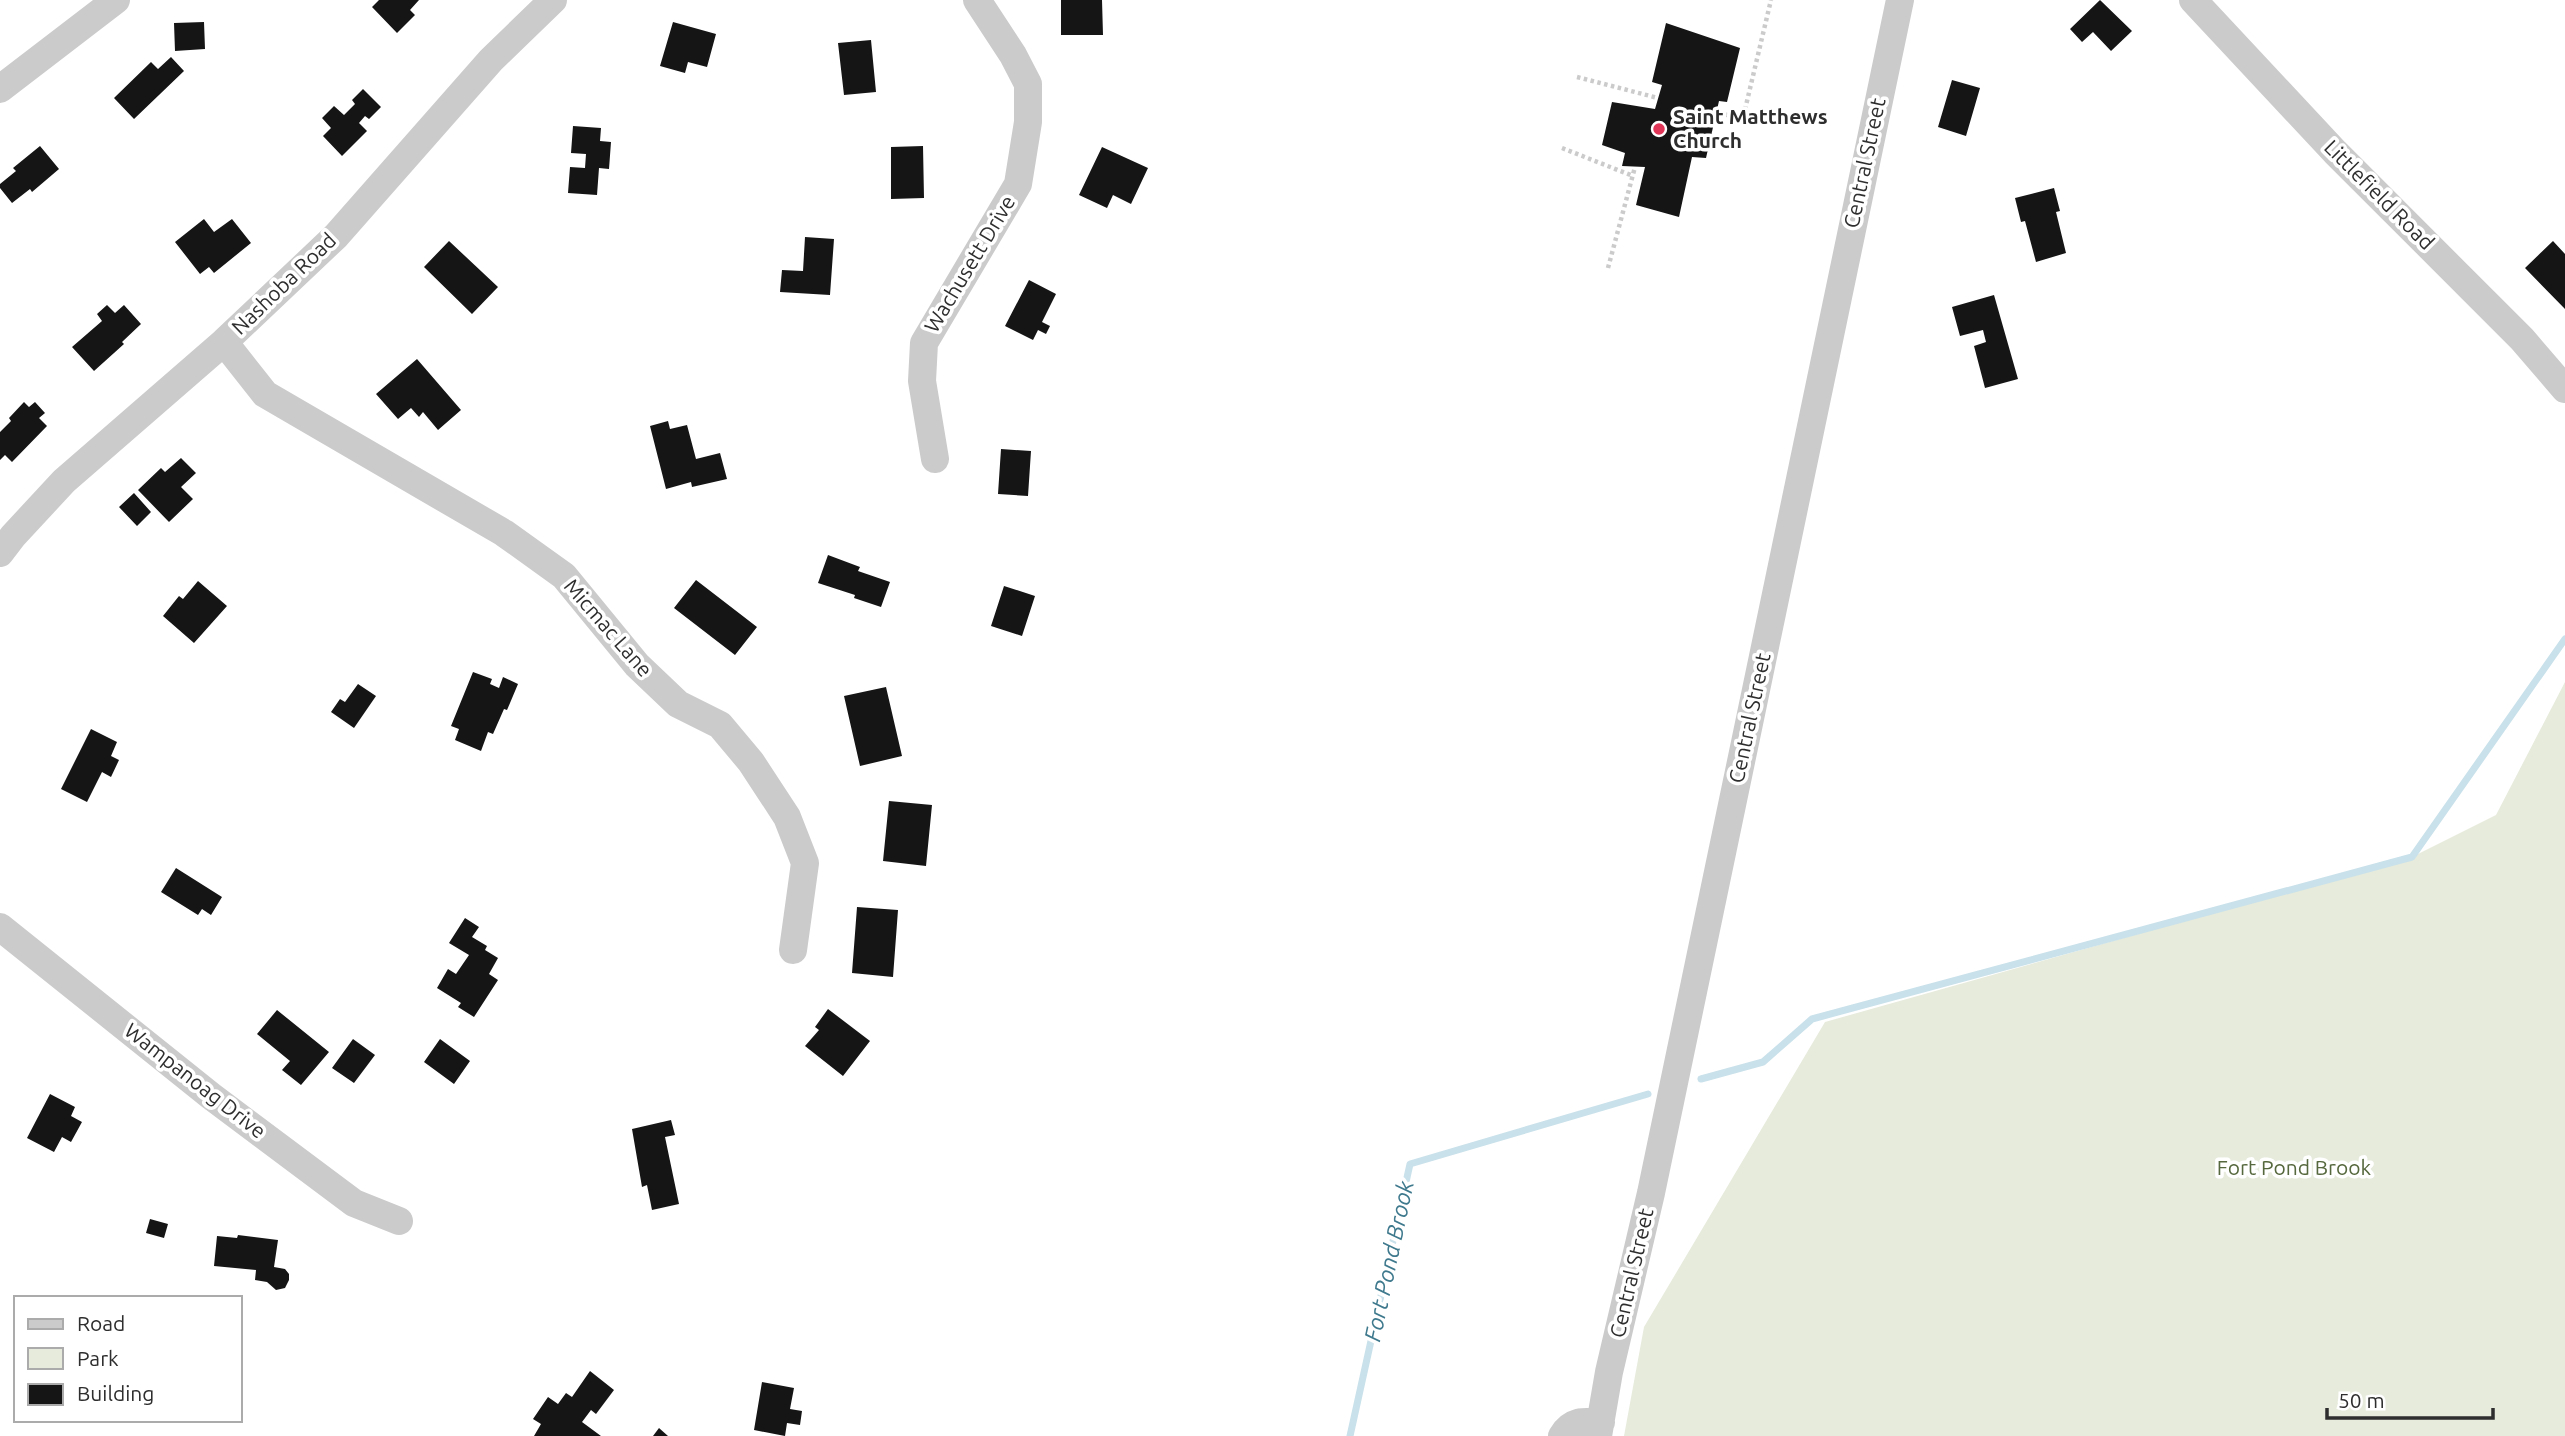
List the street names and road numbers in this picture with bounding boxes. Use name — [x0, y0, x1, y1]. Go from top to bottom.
street label: Central Street — [1839, 96, 1890, 230]
street label: Littlefield Road — [2320, 135, 2439, 254]
street label: Wachusett Drive — [919, 191, 1019, 336]
street label: Nashoba Road — [226, 228, 340, 339]
street label: Micmac Lane — [560, 574, 658, 681]
street label: Central Street — [1724, 651, 1775, 785]
street label: Wampanoag Drive — [120, 1018, 271, 1143]
street label: Central Street — [1604, 1206, 1658, 1340]

